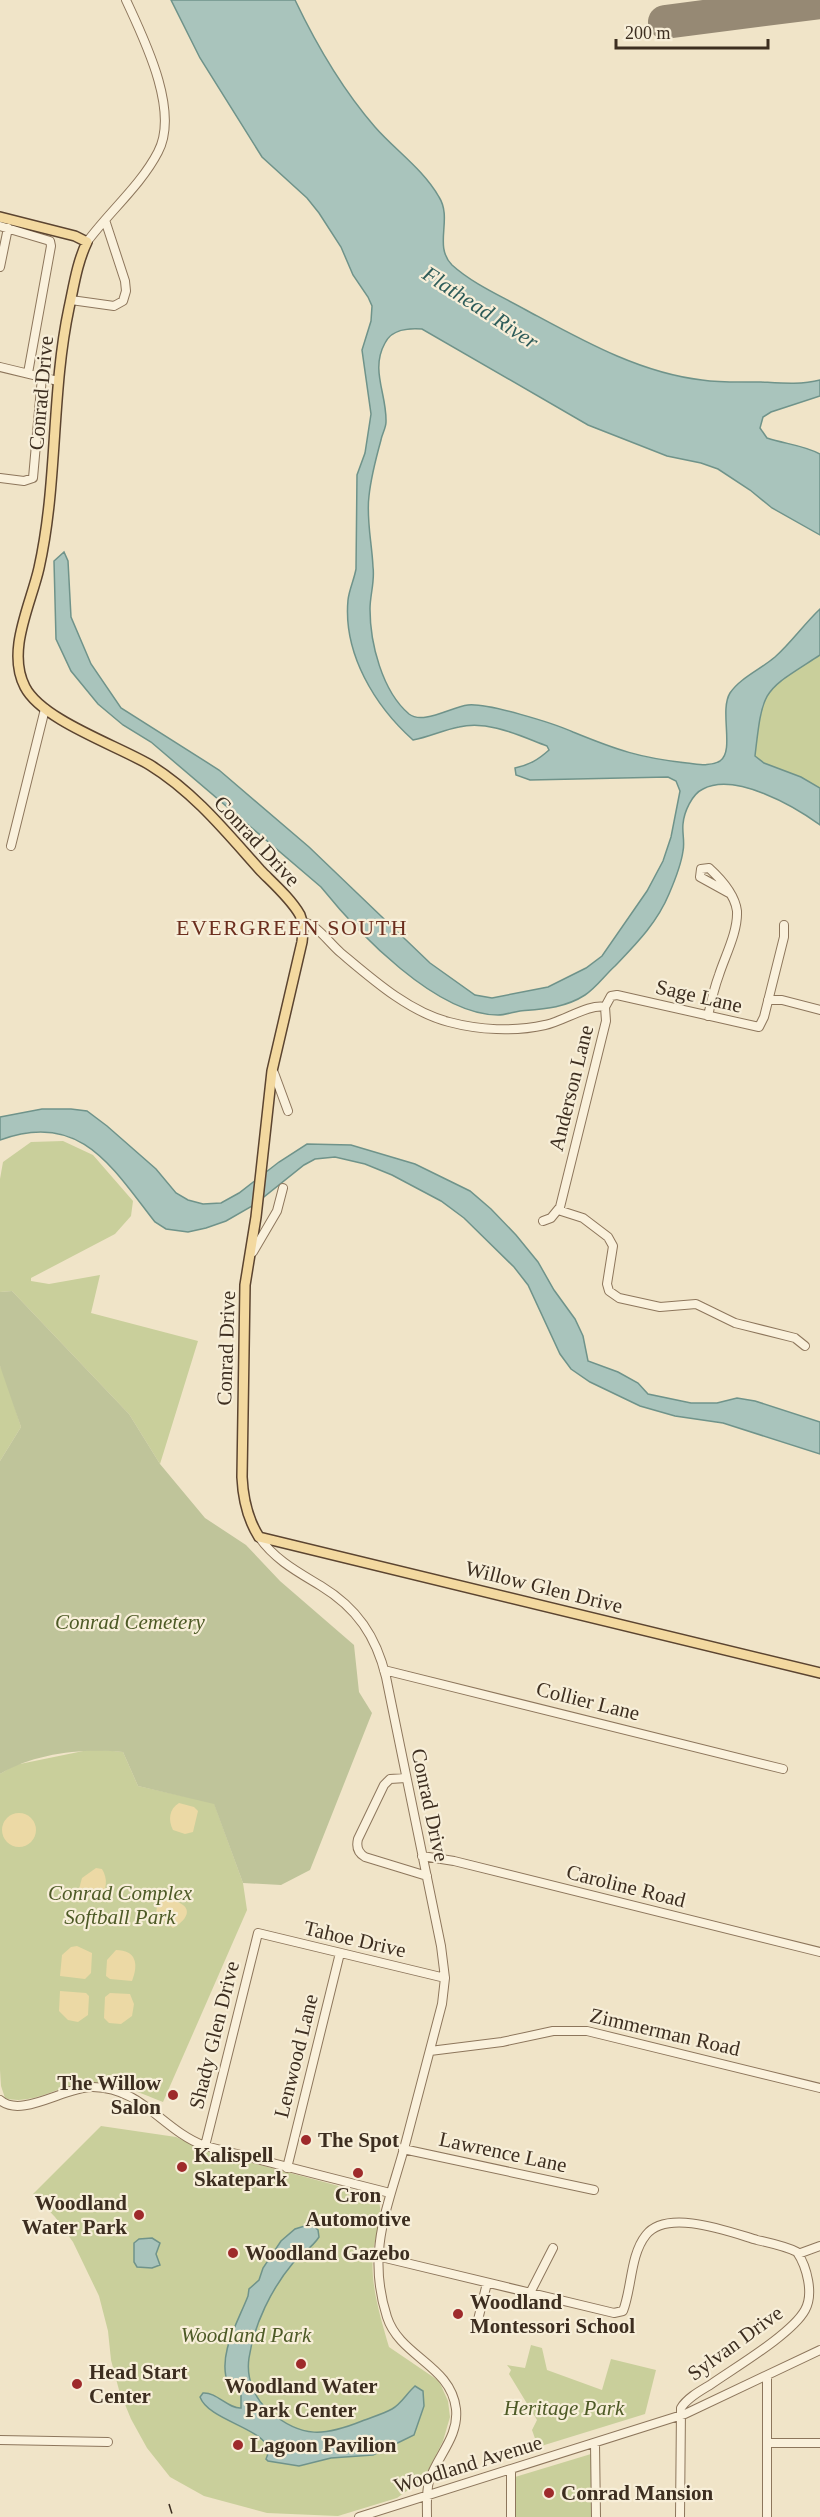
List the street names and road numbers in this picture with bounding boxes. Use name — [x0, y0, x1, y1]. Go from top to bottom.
street label: Conrad Drive — [24, 335, 58, 451]
street label: Conrad Drive — [209, 791, 305, 891]
street label: Sage Lane — [653, 974, 745, 1018]
street label: Anderson Lane — [544, 1023, 598, 1153]
street label: Conrad Drive — [212, 1290, 240, 1406]
street label: Willow Glen Drive — [463, 1556, 625, 1618]
street label: Collier Lane — [534, 1677, 642, 1725]
street label: Conrad Drive — [406, 1746, 454, 1864]
street label: Caroline Road — [564, 1860, 689, 1913]
street label: Tahoe Drive — [302, 1916, 408, 1962]
street label: Shady Glen Drive — [184, 1959, 244, 2111]
street label: Lenwood Lane — [269, 1992, 323, 2120]
street label: Zimmerman Road — [588, 2003, 743, 2061]
street label: Lawrence Lane — [437, 2127, 569, 2177]
street label: Sylvan Drive — [683, 2301, 787, 2385]
street label: Woodland Avenue — [391, 2430, 545, 2498]

